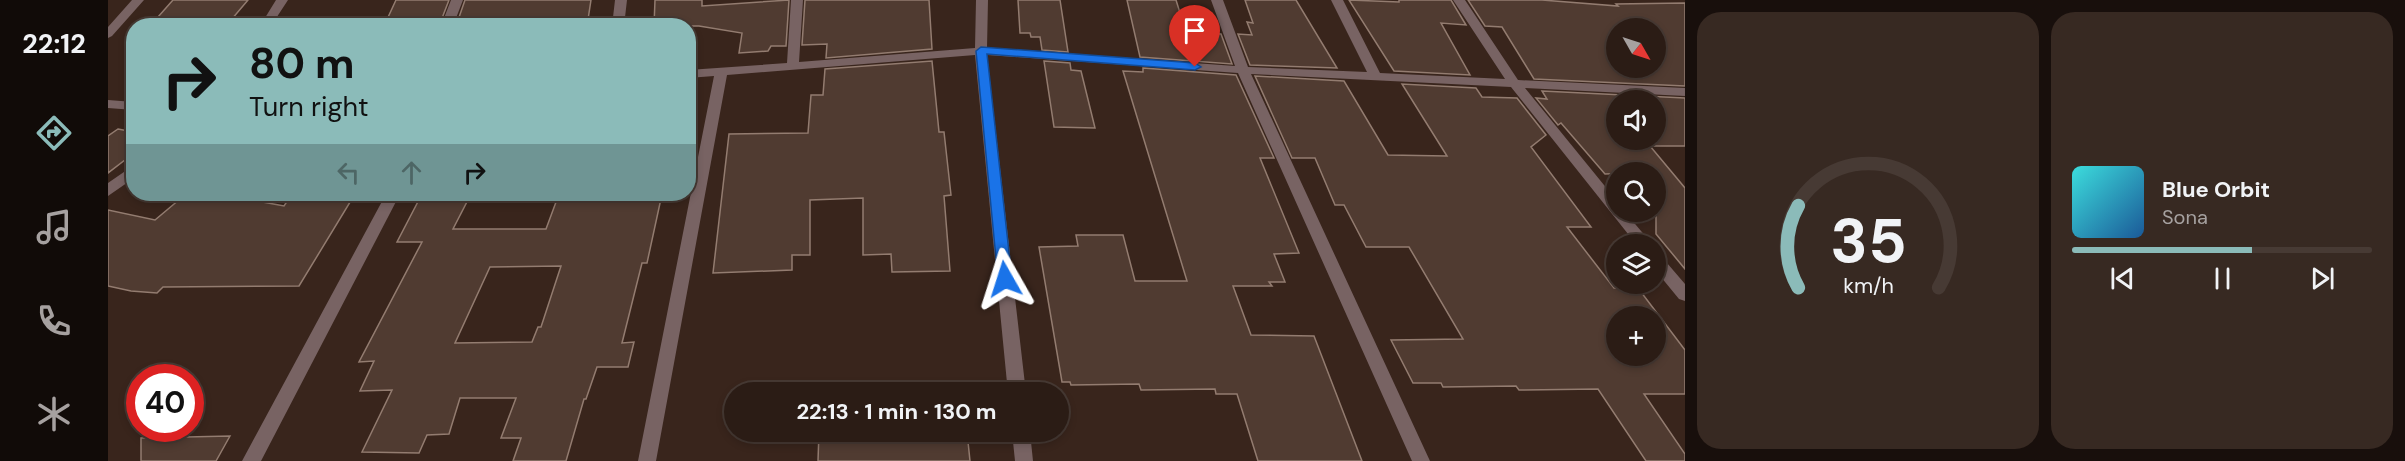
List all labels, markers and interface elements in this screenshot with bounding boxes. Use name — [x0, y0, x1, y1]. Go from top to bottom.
pin — [1169, 5, 1220, 67]
icon: arrive — [1178, 14, 1211, 47]
north arrow — [1606, 18, 1666, 78]
map controls — [1606, 18, 1666, 366]
text: 22:12 — [22, 26, 86, 61]
text: 80 m — [249, 36, 355, 91]
icon: right — [150, 42, 228, 120]
text: Turn right — [249, 89, 369, 124]
button: sound — [1606, 90, 1666, 150]
icon: directions — [33, 112, 75, 154]
icon: left — [332, 156, 365, 189]
icon: ahead — [395, 156, 428, 189]
icon: right — [458, 156, 491, 189]
button: search — [1606, 162, 1666, 222]
text: Blue Orbit — [2162, 175, 2270, 204]
text: 35 — [1830, 200, 1906, 281]
text: Sona — [2162, 204, 2208, 230]
icon: music — [33, 206, 75, 248]
button: layers — [1606, 234, 1666, 294]
position arrow — [973, 247, 1037, 311]
icon: previous — [2106, 262, 2139, 295]
icon: pause — [2206, 262, 2239, 295]
icon: next — [2306, 262, 2339, 295]
text: km/h — [1843, 272, 1893, 300]
icon: phone — [33, 300, 75, 342]
button: + — [1606, 306, 1666, 366]
speed limit sign: 40 — [126, 364, 204, 442]
icon: climate — [33, 393, 75, 435]
text: 22:13 · 1 min · 130 m — [796, 397, 997, 426]

